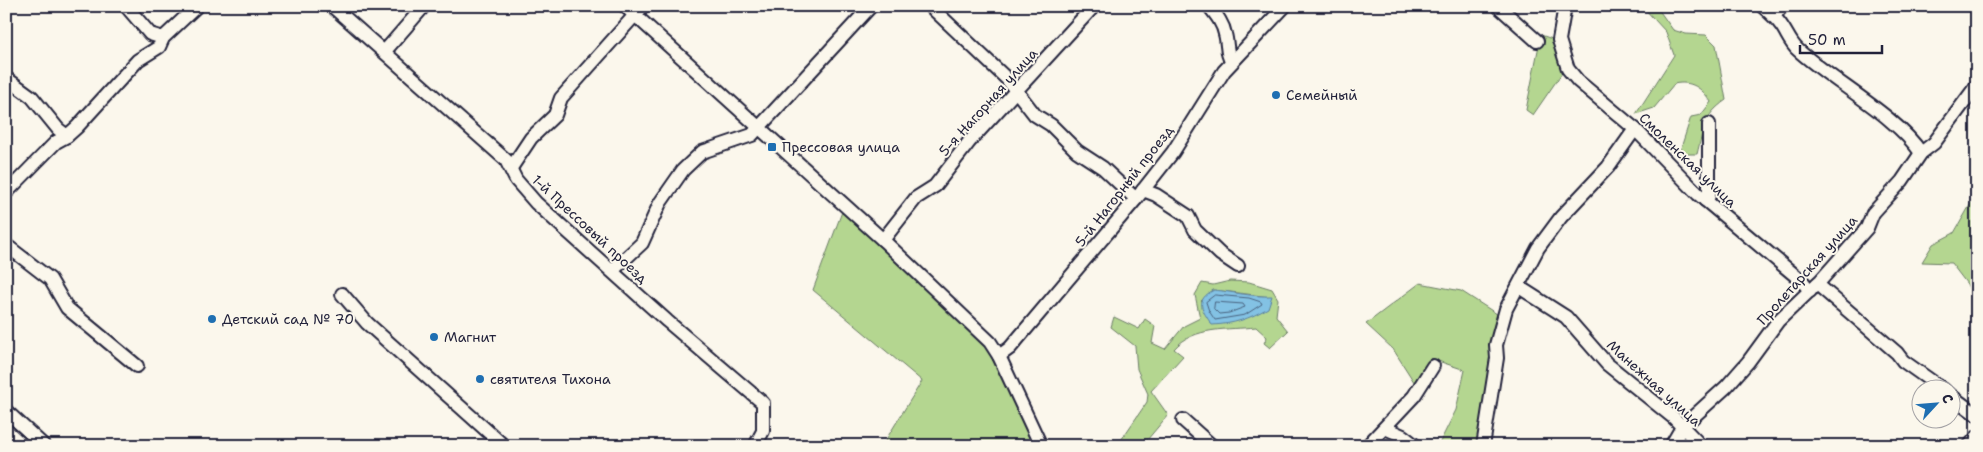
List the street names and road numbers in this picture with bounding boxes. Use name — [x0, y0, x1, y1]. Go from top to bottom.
street label: 5-я Нагорная улица — [935, 44, 1041, 160]
street label: Смоленская улица — [1635, 109, 1741, 211]
street label: 5-й Нагорный проезд — [1071, 122, 1177, 250]
street label: 1-й Прессовый проезд — [528, 171, 652, 287]
street label: Пролетарская улица — [1753, 211, 1861, 329]
street label: Манежная улица — [1603, 336, 1705, 430]

